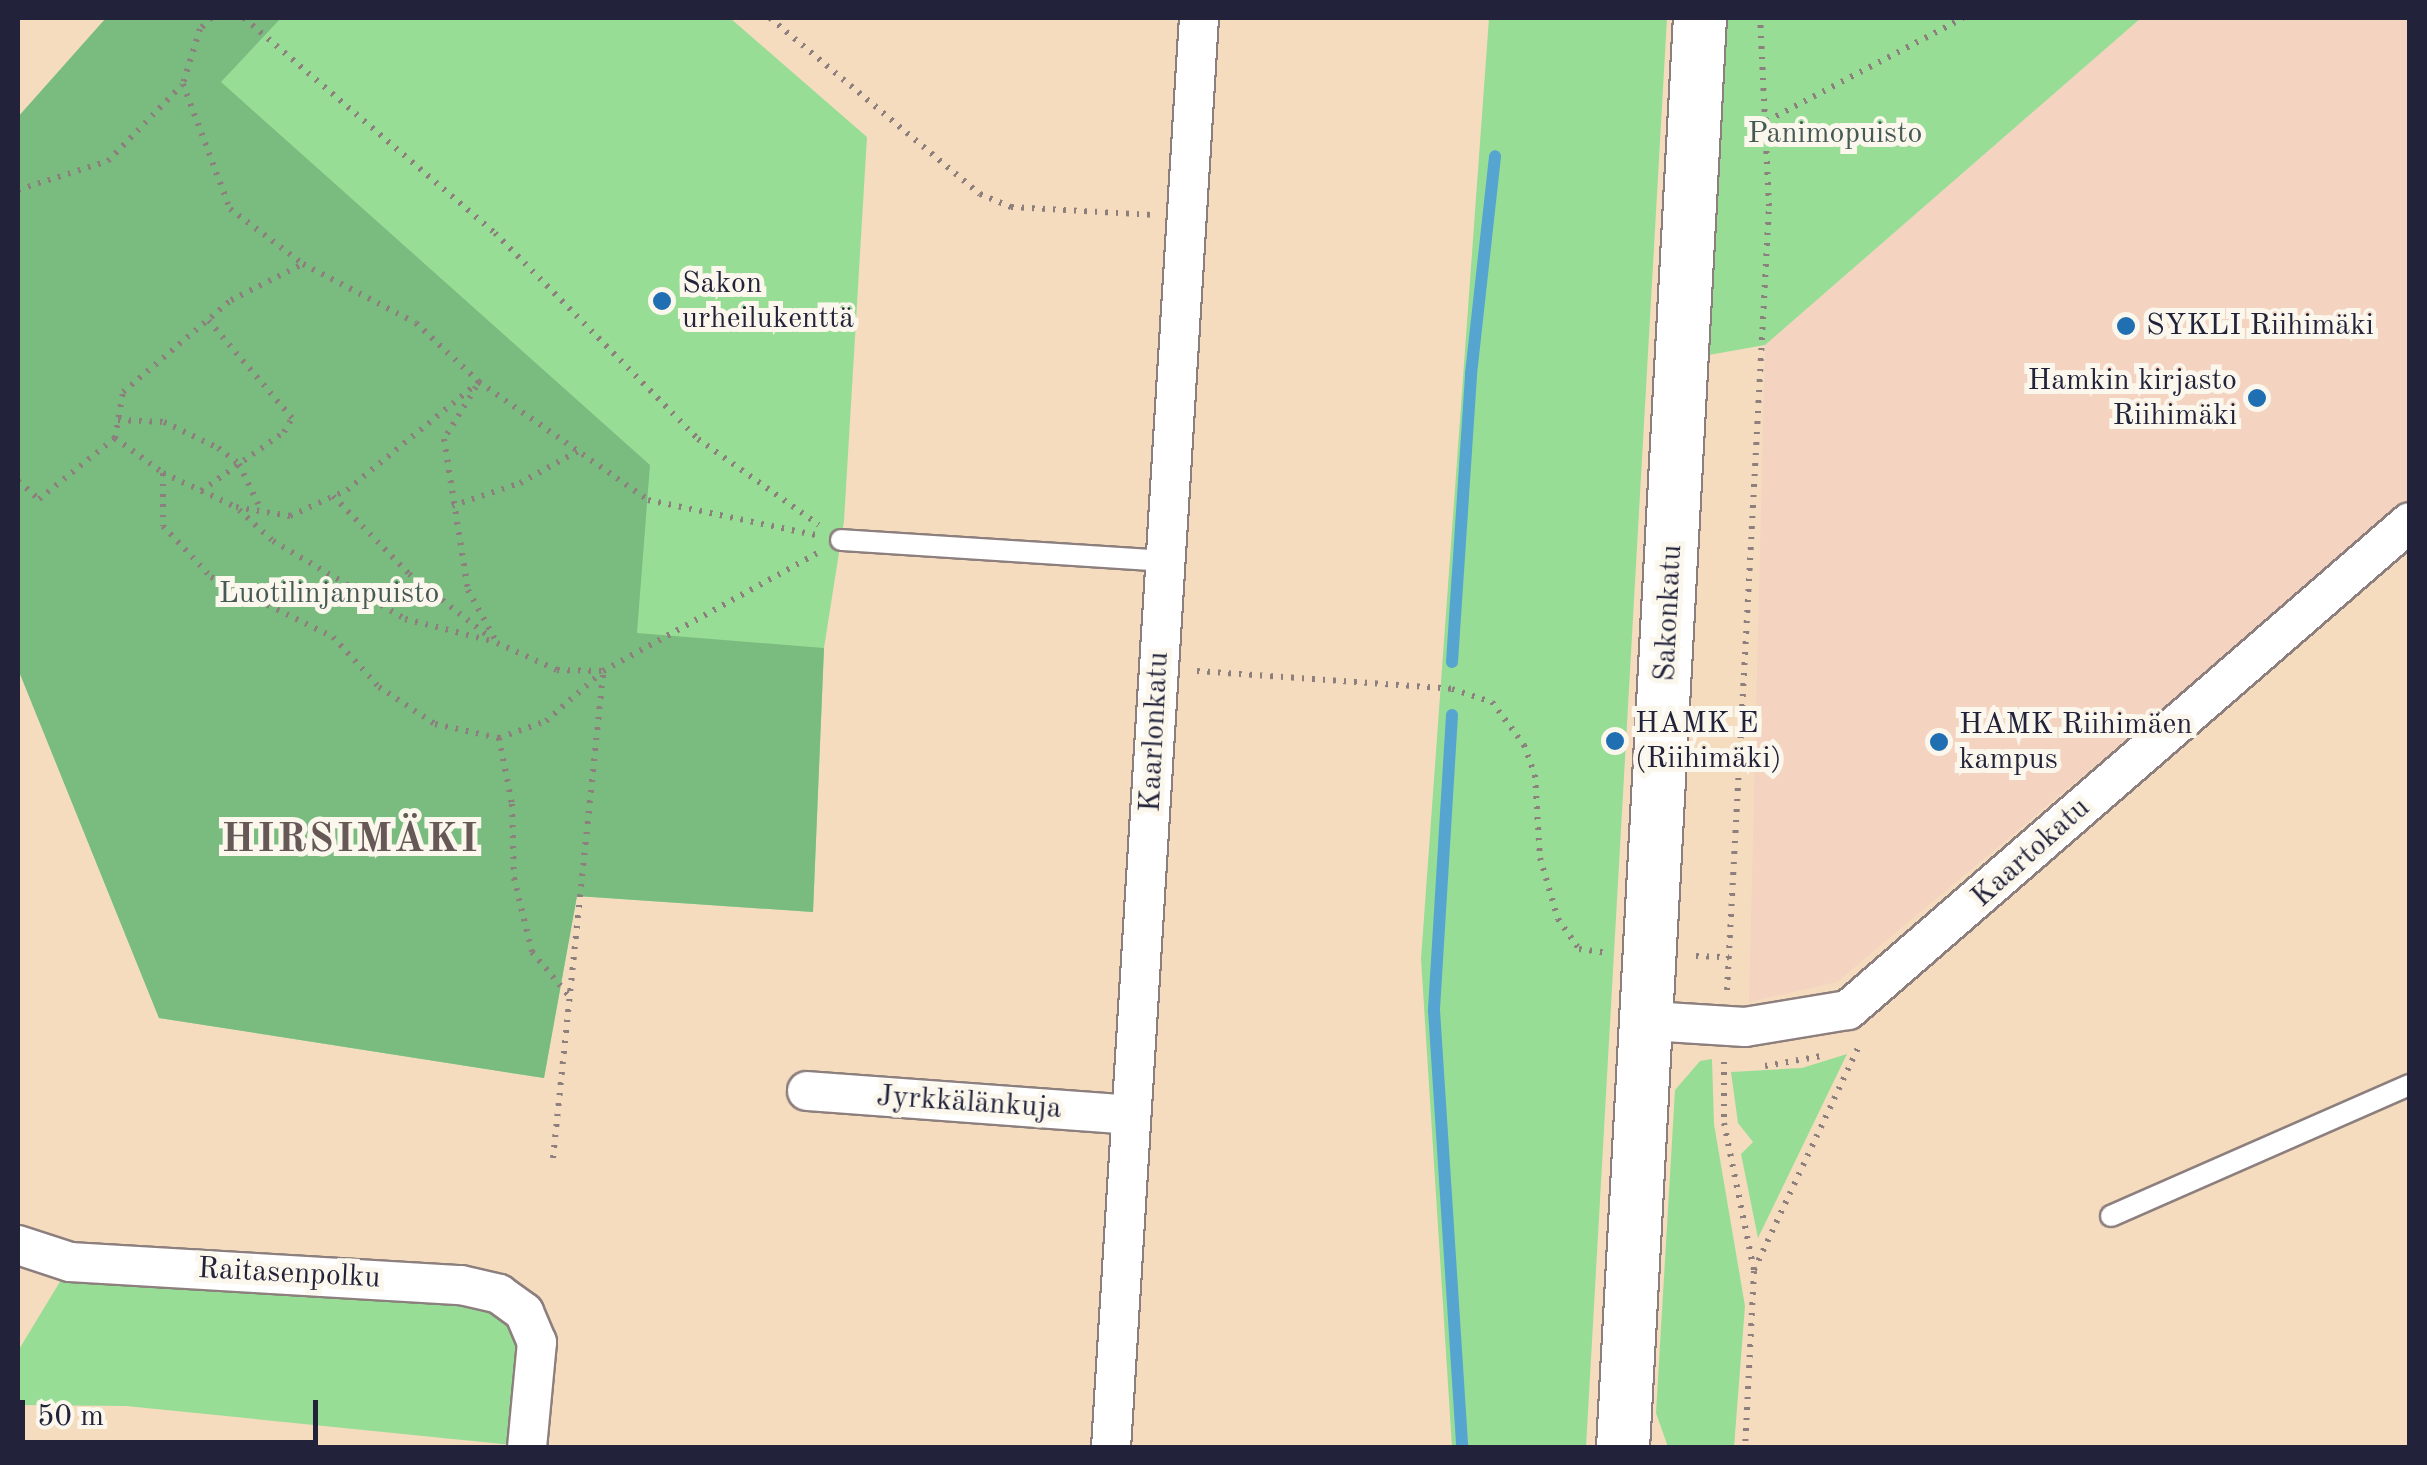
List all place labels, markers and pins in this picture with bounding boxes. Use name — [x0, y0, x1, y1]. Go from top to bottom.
place label: Sakon urheilukenttä — [682, 266, 854, 336]
marker: Sakon urheilukenttä — [651, 290, 673, 312]
place label: SYKLI Riihimäki — [2146, 308, 2374, 344]
marker: SYKLI Riihimäki — [2115, 315, 2137, 337]
place label: Hamkin kirjasto Riihimäki — [2028, 363, 2237, 434]
marker: Hamkin kirjasto Riihimäki — [2246, 387, 2268, 409]
place label: HAMK E (Riihimäki) — [1635, 706, 1782, 776]
place label: HAMK Riihimäen kampus — [1959, 707, 2193, 778]
marker: HAMK E (Riihimäki) — [1604, 730, 1626, 752]
marker: HAMK Riihimäen kampus — [1928, 731, 1950, 753]

